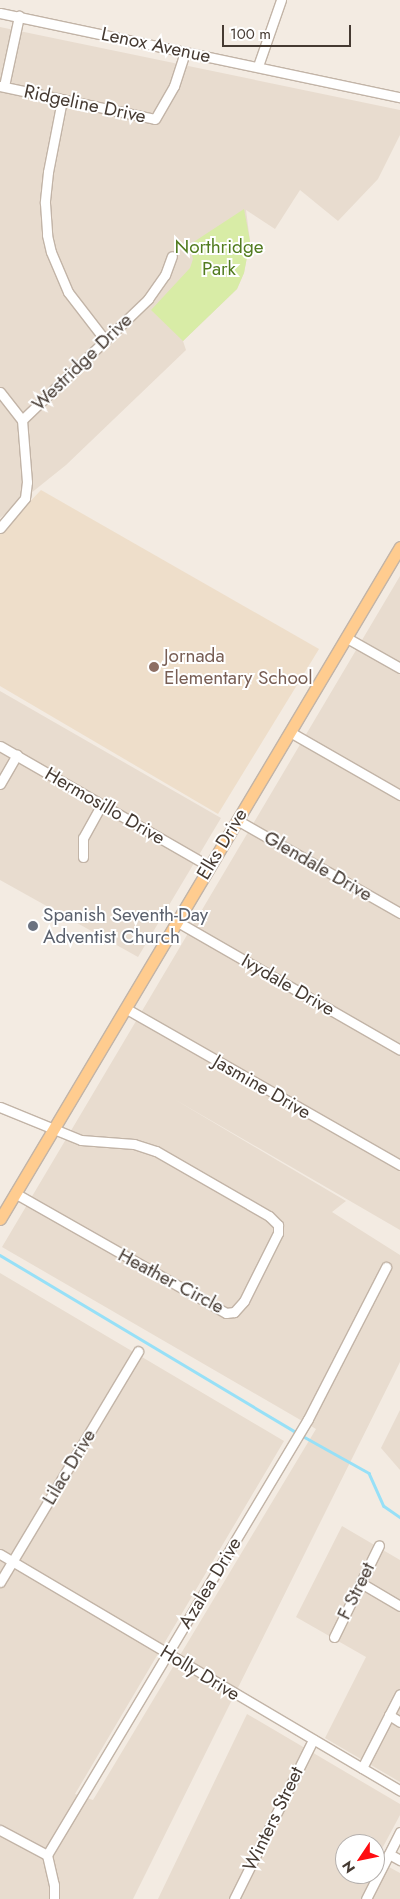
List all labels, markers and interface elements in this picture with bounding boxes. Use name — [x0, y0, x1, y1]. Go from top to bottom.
scale bar — [225, 15, 354, 47]
street label: Lenox Avenue — [99, 22, 213, 68]
text: 100 m — [230, 23, 271, 45]
street label: Ridgeline Drive — [22, 80, 148, 128]
park label: Northridge Park — [174, 236, 264, 280]
street label: Westridge Drive — [27, 309, 137, 415]
place label: Jornada Elementary School — [164, 645, 313, 689]
marker: Jornada Elementary School — [148, 661, 160, 673]
street label: Hermosillo Drive — [41, 762, 169, 850]
street label: Elks Drive — [192, 804, 252, 884]
street label: Glendale Drive — [260, 826, 376, 906]
place label: Spanish Seventh-Day Adventist Church — [43, 904, 208, 948]
marker: Spanish Seventh-Day Adventist Church — [27, 920, 39, 932]
street label: Ivydale Drive — [237, 949, 339, 1021]
street label: Jasmine Drive — [209, 1050, 315, 1124]
street label: Heather Circle — [114, 1244, 228, 1318]
street label: Lilac Drive — [38, 1425, 100, 1509]
street label: Azalea Drive — [174, 1533, 246, 1633]
street label: F Street — [332, 1559, 380, 1623]
street label: Holly Drive — [156, 1640, 244, 1706]
street label: Winters Street — [238, 1763, 308, 1875]
north arrow — [335, 1834, 385, 1884]
text: N — [337, 1857, 360, 1877]

